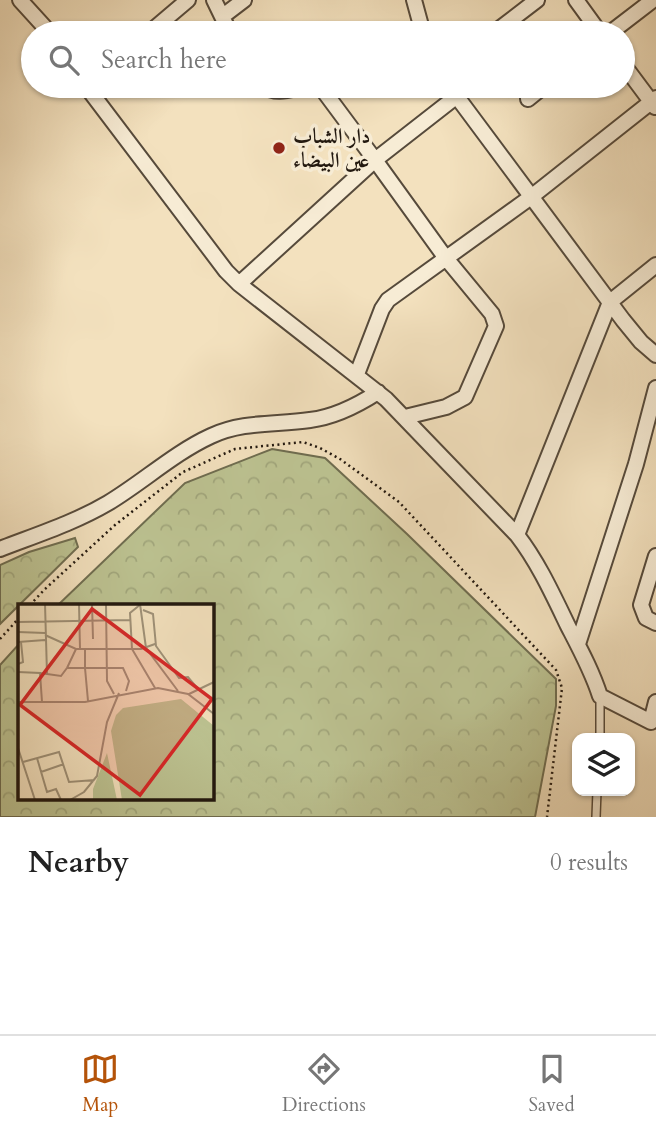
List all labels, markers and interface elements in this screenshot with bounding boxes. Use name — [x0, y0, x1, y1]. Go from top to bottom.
search box — [21, 21, 635, 98]
icon: search — [45, 41, 83, 79]
text: Search here — [101, 42, 227, 77]
place label: دار الشباب عين البيضاء — [293, 122, 371, 175]
marker: دار الشباب عين البيضاء — [271, 140, 287, 156]
inset map — [18, 604, 214, 800]
map controls — [572, 733, 635, 796]
button: layers — [572, 733, 635, 796]
text: Nearby — [28, 842, 129, 883]
text: 0 results — [550, 847, 628, 878]
tab: Map — [81, 1050, 119, 1118]
tab: Directions — [282, 1050, 366, 1118]
tab: Saved — [529, 1050, 575, 1118]

